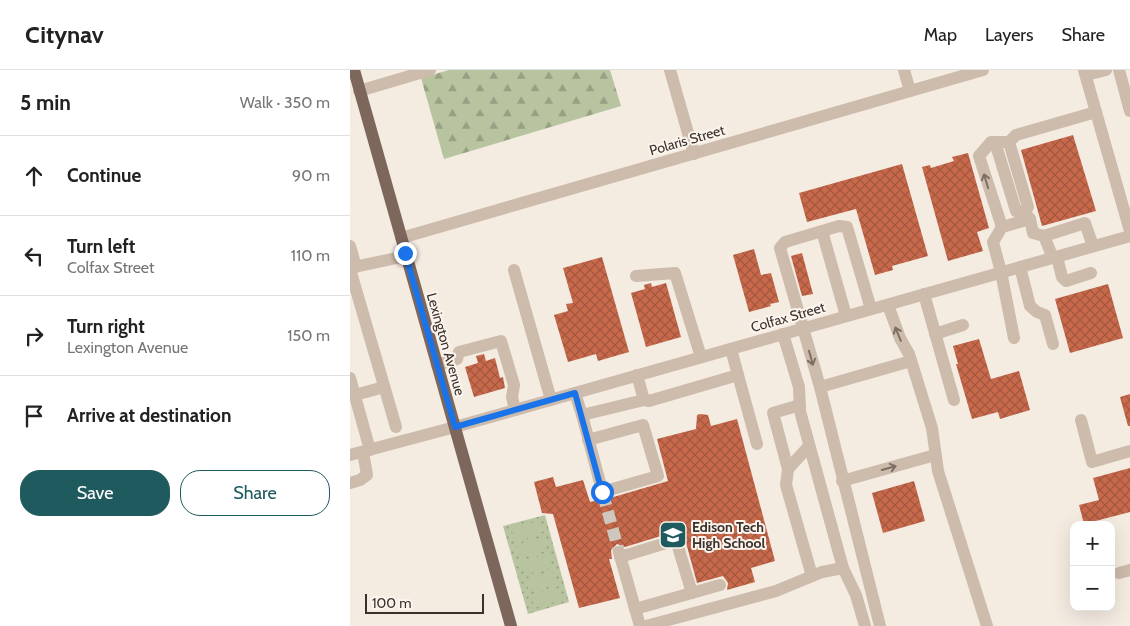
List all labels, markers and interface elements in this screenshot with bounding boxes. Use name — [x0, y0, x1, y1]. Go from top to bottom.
text: Citynav — [25, 20, 104, 49]
text: Map — [924, 24, 957, 46]
text: Layers — [985, 24, 1034, 46]
text: Share — [1062, 24, 1105, 46]
text: 5 min — [20, 90, 71, 115]
text: Walk · 350 m — [240, 93, 330, 112]
street label: Polaris Street — [647, 121, 727, 159]
icon: ahead — [20, 162, 48, 190]
text: Continue — [67, 164, 141, 187]
text: 90 m — [292, 166, 330, 185]
one-way arrow — [981, 174, 991, 190]
text: Turn left — [67, 235, 135, 258]
icon: left — [20, 242, 48, 270]
route end — [394, 242, 417, 265]
text: 110 m — [291, 246, 330, 265]
text: Colfax Street — [67, 258, 154, 277]
street label: Lexington Avenue — [423, 291, 469, 397]
street label: Colfax Street — [749, 298, 828, 336]
text: Turn right — [67, 315, 145, 338]
icon: right — [20, 322, 48, 350]
text: 150 m — [287, 326, 330, 345]
one-way arrow — [893, 326, 902, 341]
text: Lexington Avenue — [67, 338, 188, 357]
one-way arrow — [807, 349, 817, 365]
icon: arrive — [20, 402, 48, 430]
text: Arrive at destination — [67, 404, 231, 427]
one-way arrow — [880, 462, 896, 472]
button: Save — [20, 470, 170, 516]
button: Share — [180, 470, 330, 516]
route start — [591, 481, 614, 504]
place label: Edison Tech High School — [692, 518, 765, 552]
school or university icon: Edison Tech High School — [658, 520, 688, 550]
map controls — [1070, 521, 1115, 611]
button: + — [1070, 521, 1115, 566]
button: − — [1070, 566, 1115, 611]
scale bar — [365, 591, 484, 614]
text: 100 m — [372, 594, 412, 612]

